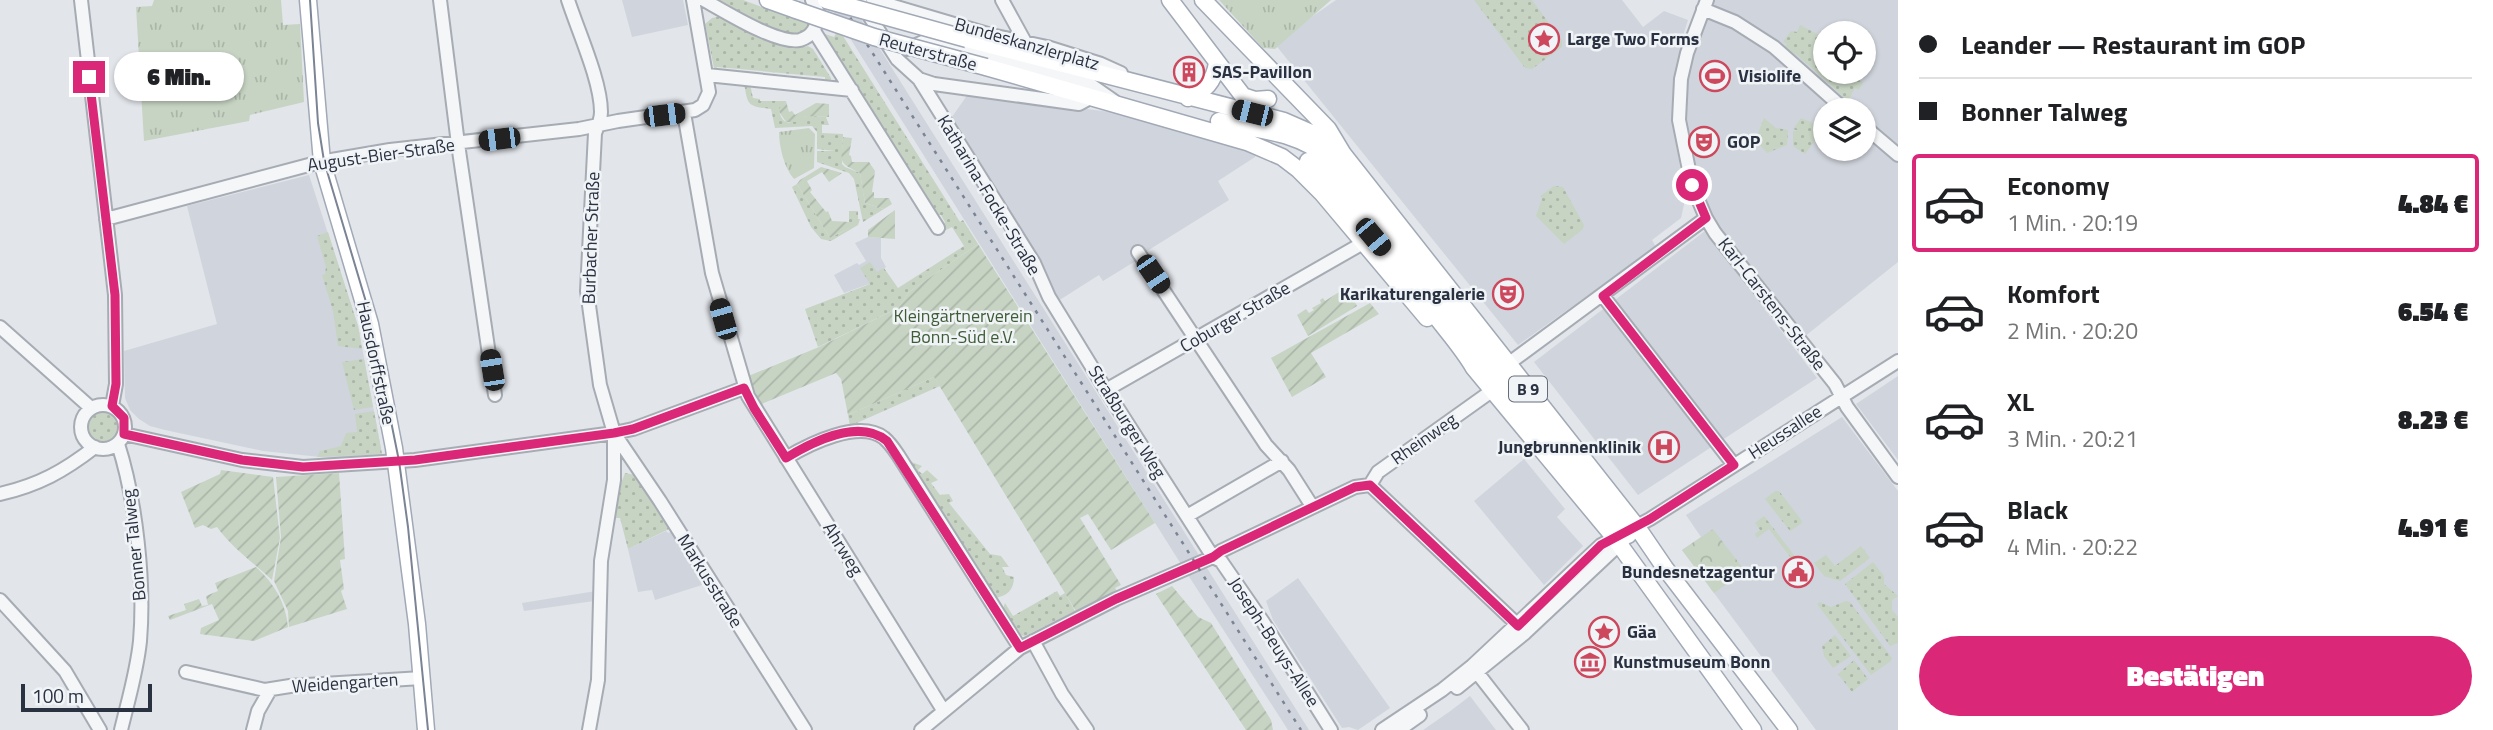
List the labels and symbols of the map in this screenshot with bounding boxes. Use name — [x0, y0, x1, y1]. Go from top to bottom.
street label: Bundeskanzlerplatz — [952, 10, 1103, 77]
place icon: Large Two Forms — [1527, 22, 1561, 56]
street label: Reuterstraße — [876, 25, 980, 78]
place label: Large Two Forms — [1567, 25, 1699, 52]
callout: 6 Min. — [114, 52, 243, 102]
building icon: SAS-Pavillon — [1172, 55, 1206, 89]
place label: SAS-Pavillon — [1212, 58, 1312, 85]
sports icon: Visiolife — [1698, 59, 1732, 93]
route end — [73, 61, 105, 93]
place label: Visiolife — [1738, 62, 1801, 89]
car — [1230, 98, 1275, 128]
car — [642, 102, 687, 128]
street label: Katharina-Focke-Straße — [931, 109, 1048, 280]
theatre icon: GOP — [1687, 125, 1721, 159]
car — [477, 126, 522, 152]
place label: GOP — [1727, 128, 1761, 155]
street label: August-Bier-Straße — [305, 131, 456, 178]
route start — [1676, 169, 1708, 201]
street label: Burbacher Straße — [575, 171, 606, 305]
car — [1352, 214, 1395, 260]
street label: Karl-Carstens-Straße — [1712, 231, 1833, 376]
car — [1133, 251, 1174, 297]
street label: Coburger Straße — [1175, 274, 1295, 359]
theatre icon: Karikaturengalerie — [1491, 277, 1525, 311]
place label: Karikaturengalerie — [1340, 280, 1485, 307]
car — [708, 296, 739, 342]
street label: Hausdorffstraße — [350, 299, 403, 427]
park label: Kleingärtnerverein Bonn-Süd e.V. — [893, 302, 1033, 350]
car — [479, 348, 506, 392]
street label: Straßburger Weg — [1082, 360, 1173, 484]
road number: B 9 — [1509, 376, 1547, 402]
street label: Heussallee — [1743, 398, 1827, 465]
street label: Rheinweg — [1385, 406, 1462, 471]
hospital icon: Jungbrunnenklinik — [1647, 430, 1681, 464]
place label: Jungbrunnenklinik — [1498, 433, 1642, 460]
street label: Bonner Talweg — [114, 488, 153, 602]
street label: Ahrweg — [816, 517, 870, 581]
street label: Markusstraße — [671, 529, 750, 633]
public building icon: Bundesnetzagentur — [1781, 555, 1815, 589]
place label: Bundesnetzagentur — [1622, 558, 1775, 585]
street label: Joseph-Beuys-Allee — [1222, 571, 1327, 712]
place icon: Gäa — [1587, 615, 1621, 649]
place label: Gäa — [1627, 618, 1656, 645]
museum icon: Kunstmuseum Bonn — [1573, 645, 1607, 679]
place label: Kunstmuseum Bonn — [1613, 648, 1771, 675]
street label: Weidengarten — [291, 665, 399, 700]
scale bar — [21, 681, 152, 713]

